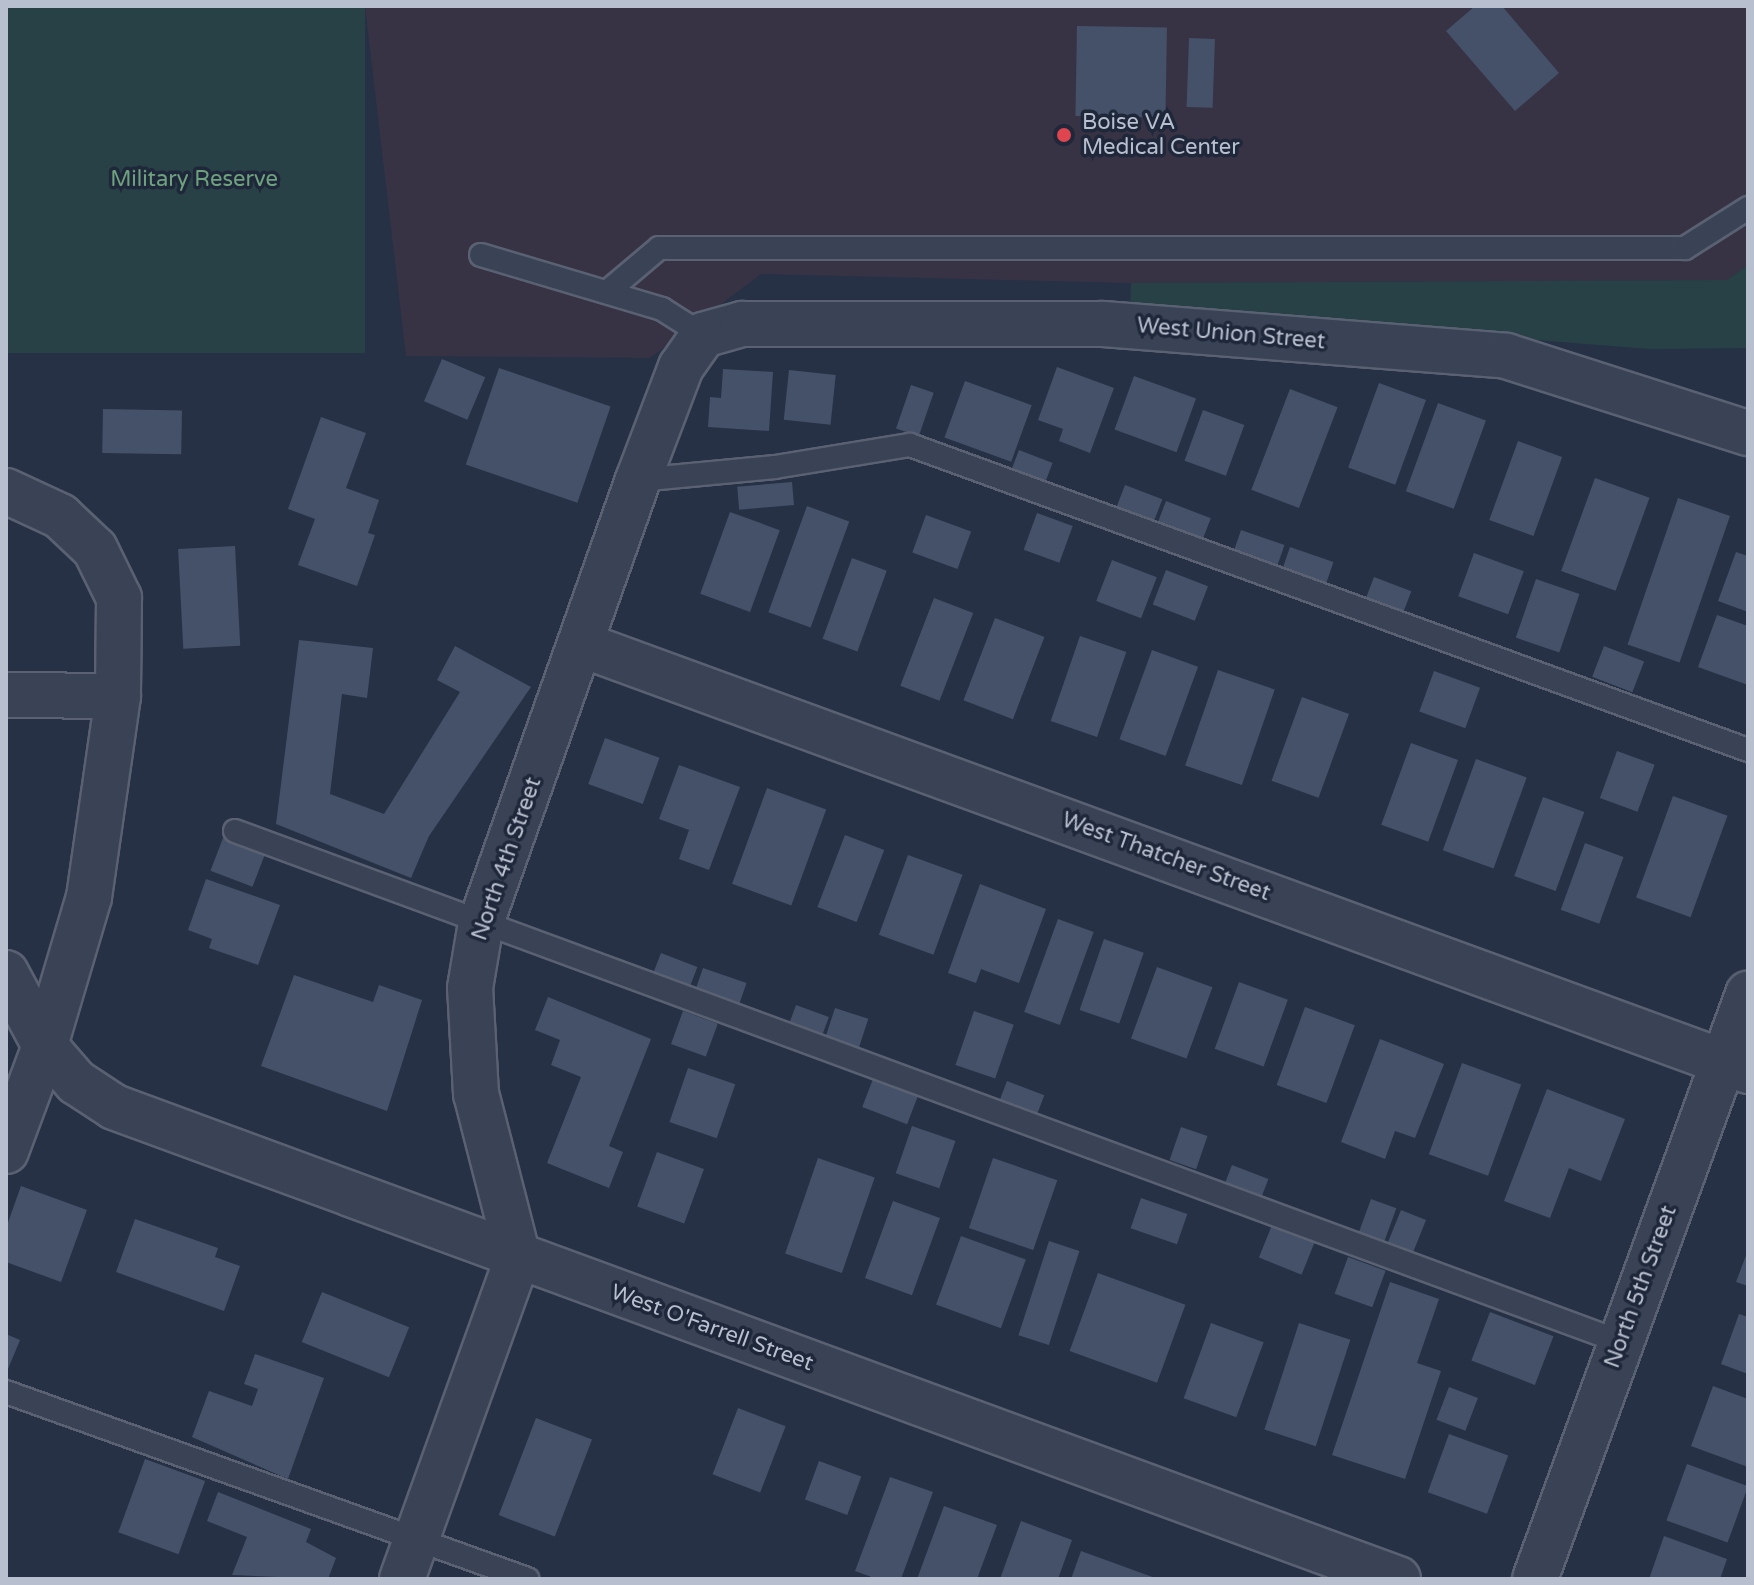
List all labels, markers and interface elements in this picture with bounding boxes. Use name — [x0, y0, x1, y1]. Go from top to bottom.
place label: Boise VA Medical Center — [1082, 109, 1240, 160]
marker: Boise VA Medical Center — [1053, 124, 1075, 146]
park label: Military Reserve — [110, 167, 278, 193]
street label: West Union Street — [1136, 313, 1326, 355]
street label: North 4th Street — [467, 774, 547, 944]
street label: West Thatcher Street — [1058, 807, 1274, 907]
street label: North 5th Street — [1599, 1202, 1683, 1372]
street label: West O'Farrell Street — [607, 1279, 817, 1377]

